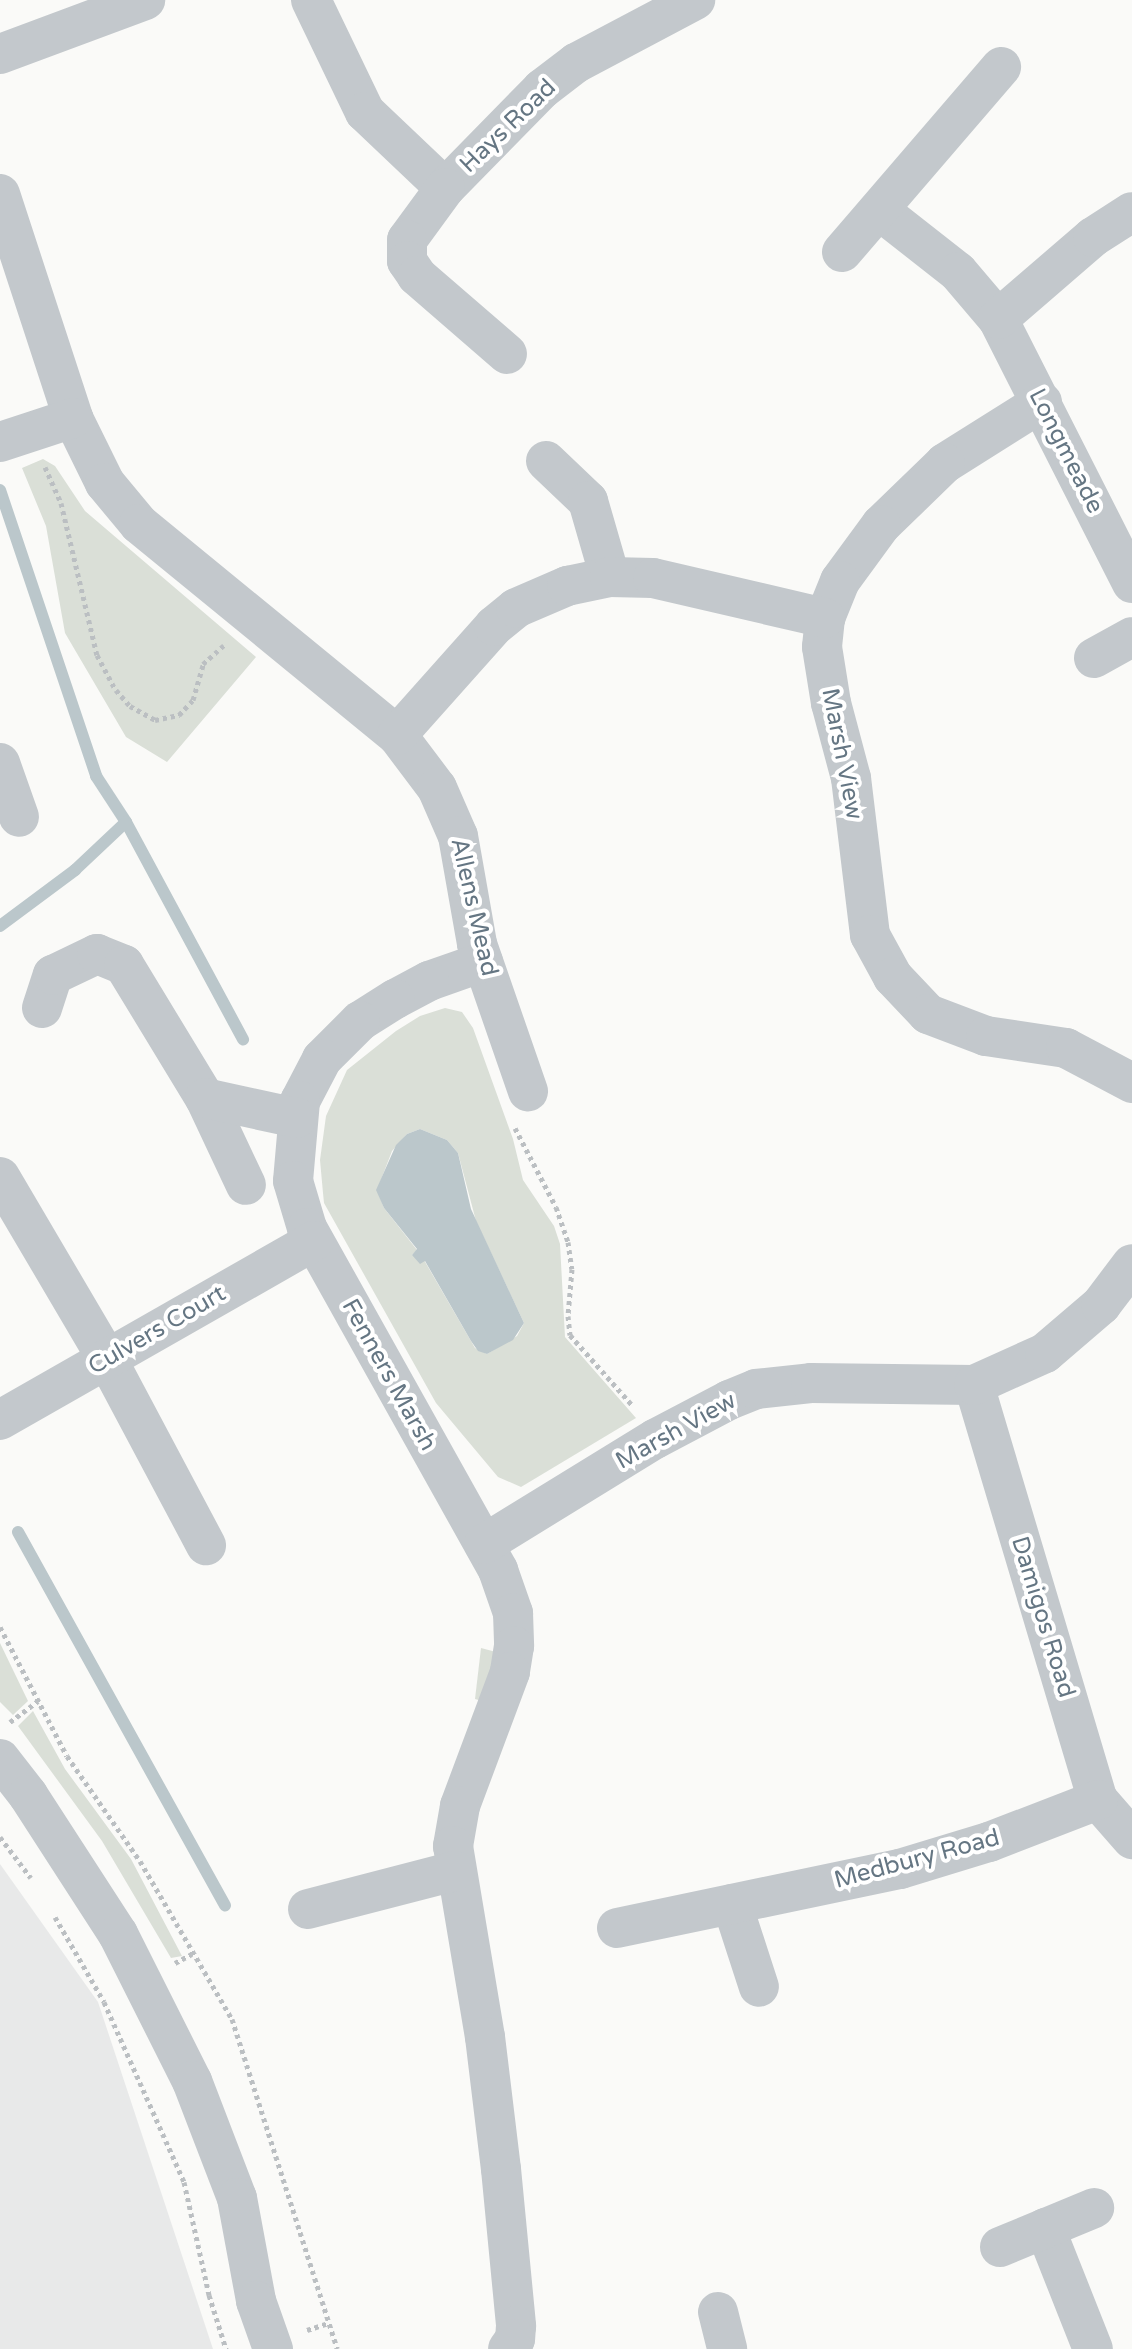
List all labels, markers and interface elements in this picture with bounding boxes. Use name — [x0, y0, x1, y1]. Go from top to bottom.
street label: Hays Road — [454, 73, 562, 179]
street label: Longmeade — [1022, 384, 1110, 518]
street label: Marsh View — [815, 686, 869, 822]
street label: Allens Mead — [444, 835, 504, 979]
street label: Culvers Court — [83, 1279, 231, 1381]
street label: Fenners Marsh — [335, 1294, 443, 1456]
street label: Marsh View — [611, 1386, 741, 1476]
street label: Damigos Road — [1005, 1533, 1081, 1701]
street label: Medbury Road — [831, 1823, 1003, 1895]

